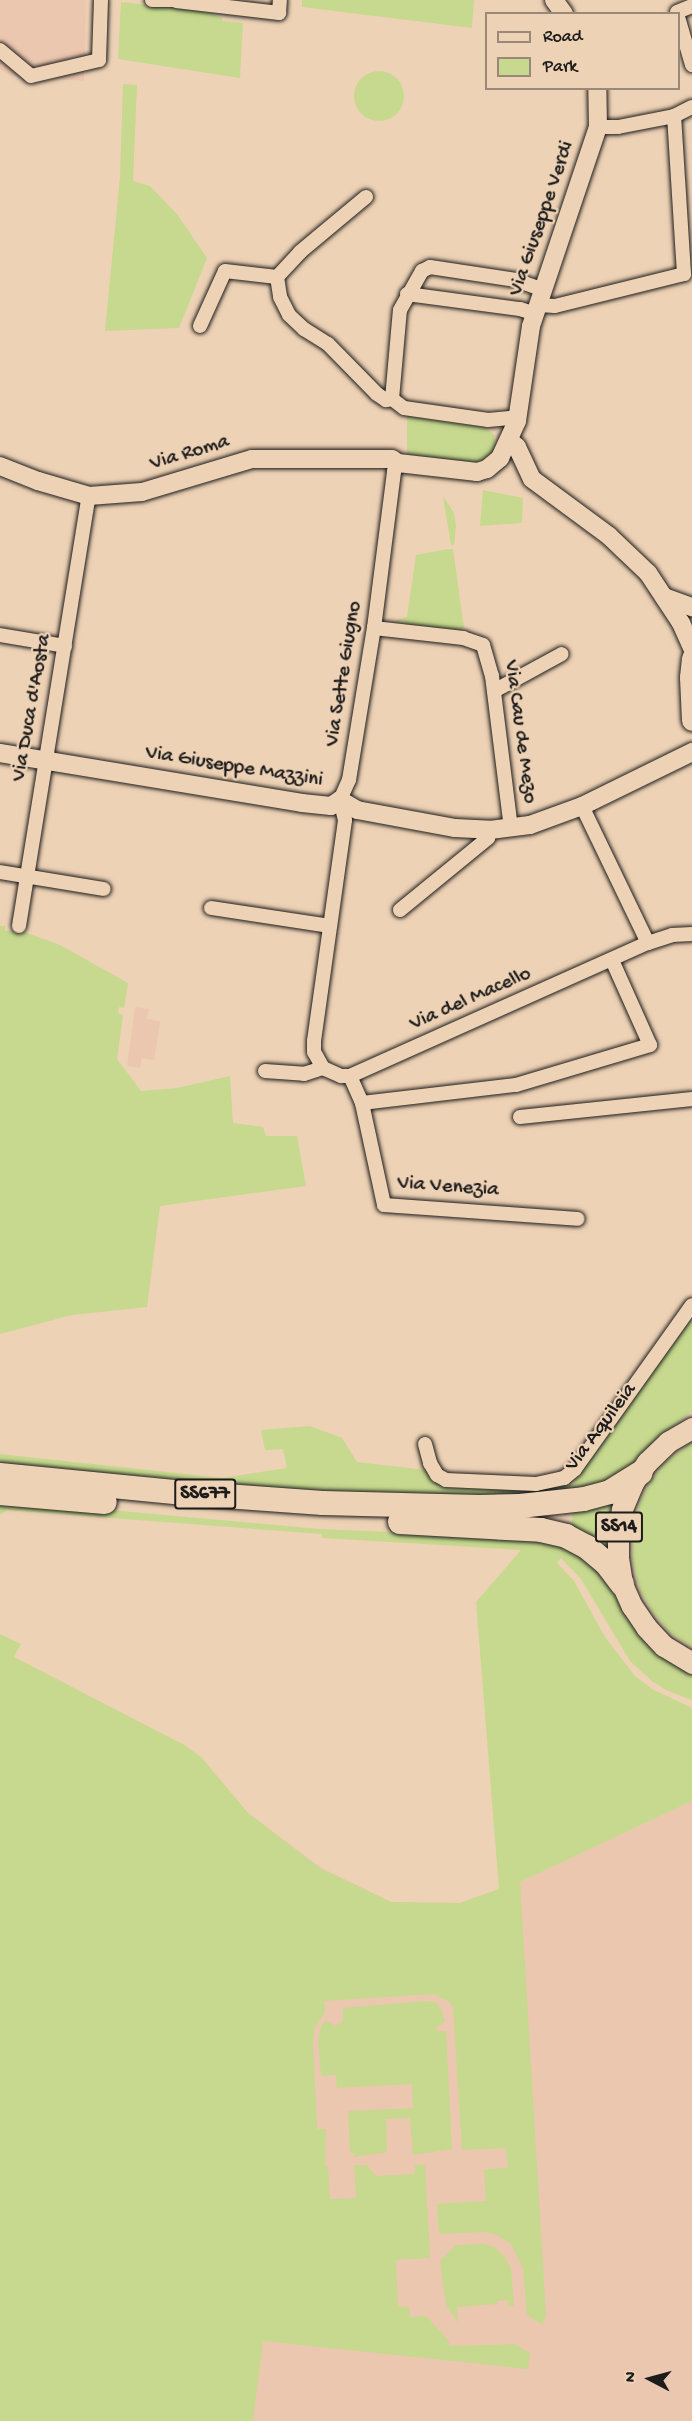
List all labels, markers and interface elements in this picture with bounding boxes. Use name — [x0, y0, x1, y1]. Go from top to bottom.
legend — [485, 12, 680, 90]
text: Road — [543, 27, 582, 48]
text: Park — [543, 57, 577, 78]
street label: Via Giuseppe Verdi — [505, 138, 581, 300]
street label: Via Roma — [147, 430, 233, 478]
street label: Via Sette Giugno — [321, 599, 369, 749]
street label: Via Duca d'Aosta — [8, 632, 58, 784]
street label: Via Cau de Mezo — [496, 659, 542, 805]
street label: Via Giuseppe Mazzini — [143, 742, 325, 794]
street label: Via del Macello — [407, 962, 535, 1038]
street label: Via Venezia — [396, 1172, 500, 1204]
street label: Via Aquileia — [561, 1379, 643, 1477]
road number: SS677 — [174, 1477, 236, 1511]
road number: SS14 — [594, 1510, 644, 1544]
north arrow — [620, 2349, 680, 2409]
text: N — [622, 2371, 642, 2383]

